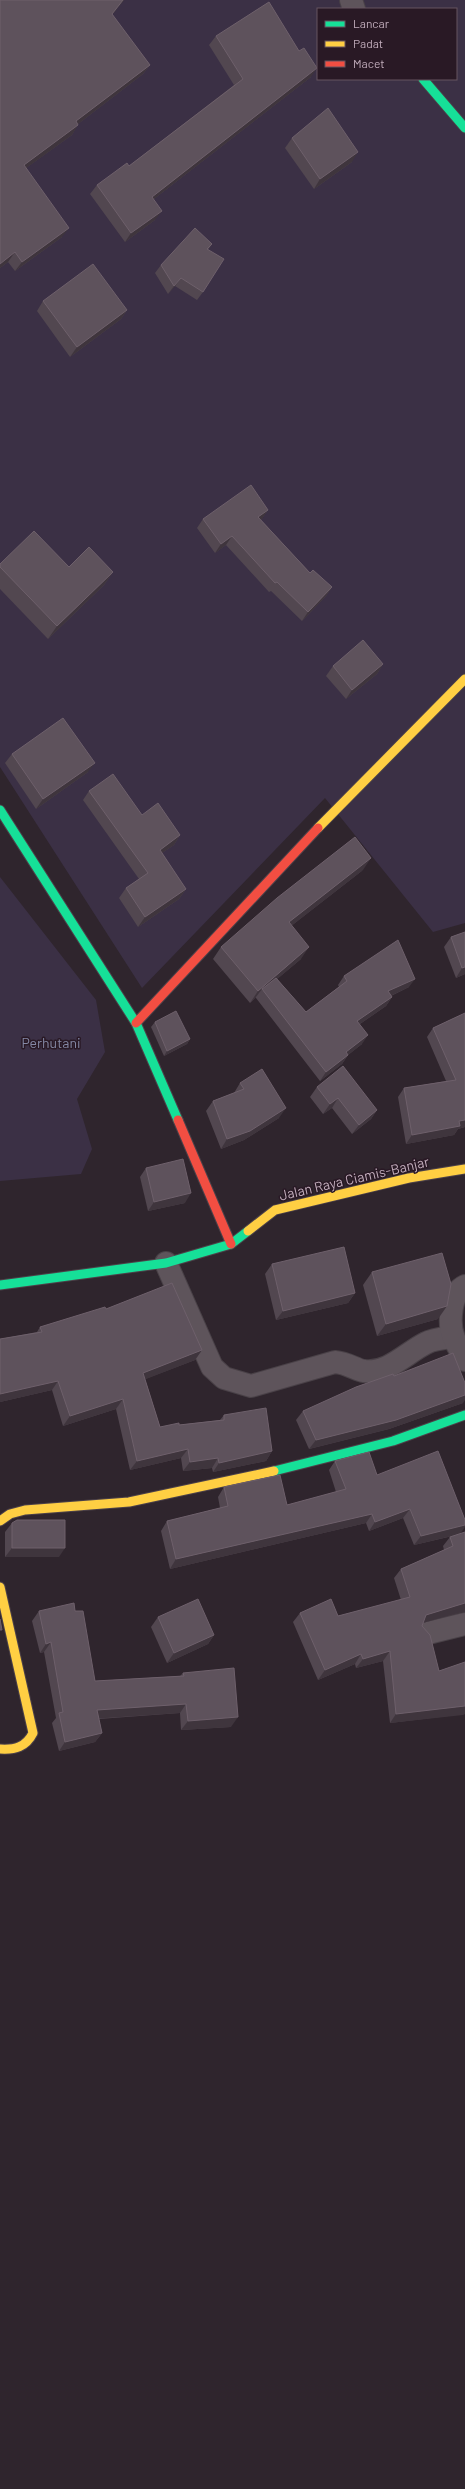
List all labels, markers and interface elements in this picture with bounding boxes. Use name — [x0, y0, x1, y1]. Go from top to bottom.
legend — [317, 8, 457, 80]
text: Lancar — [353, 16, 390, 30]
text: Padat — [353, 36, 383, 50]
text: Macet — [353, 56, 385, 70]
park label: Perhutani — [21, 1034, 81, 1051]
street label: Jalan Raya Ciamis-Banjar — [277, 1152, 431, 1204]

